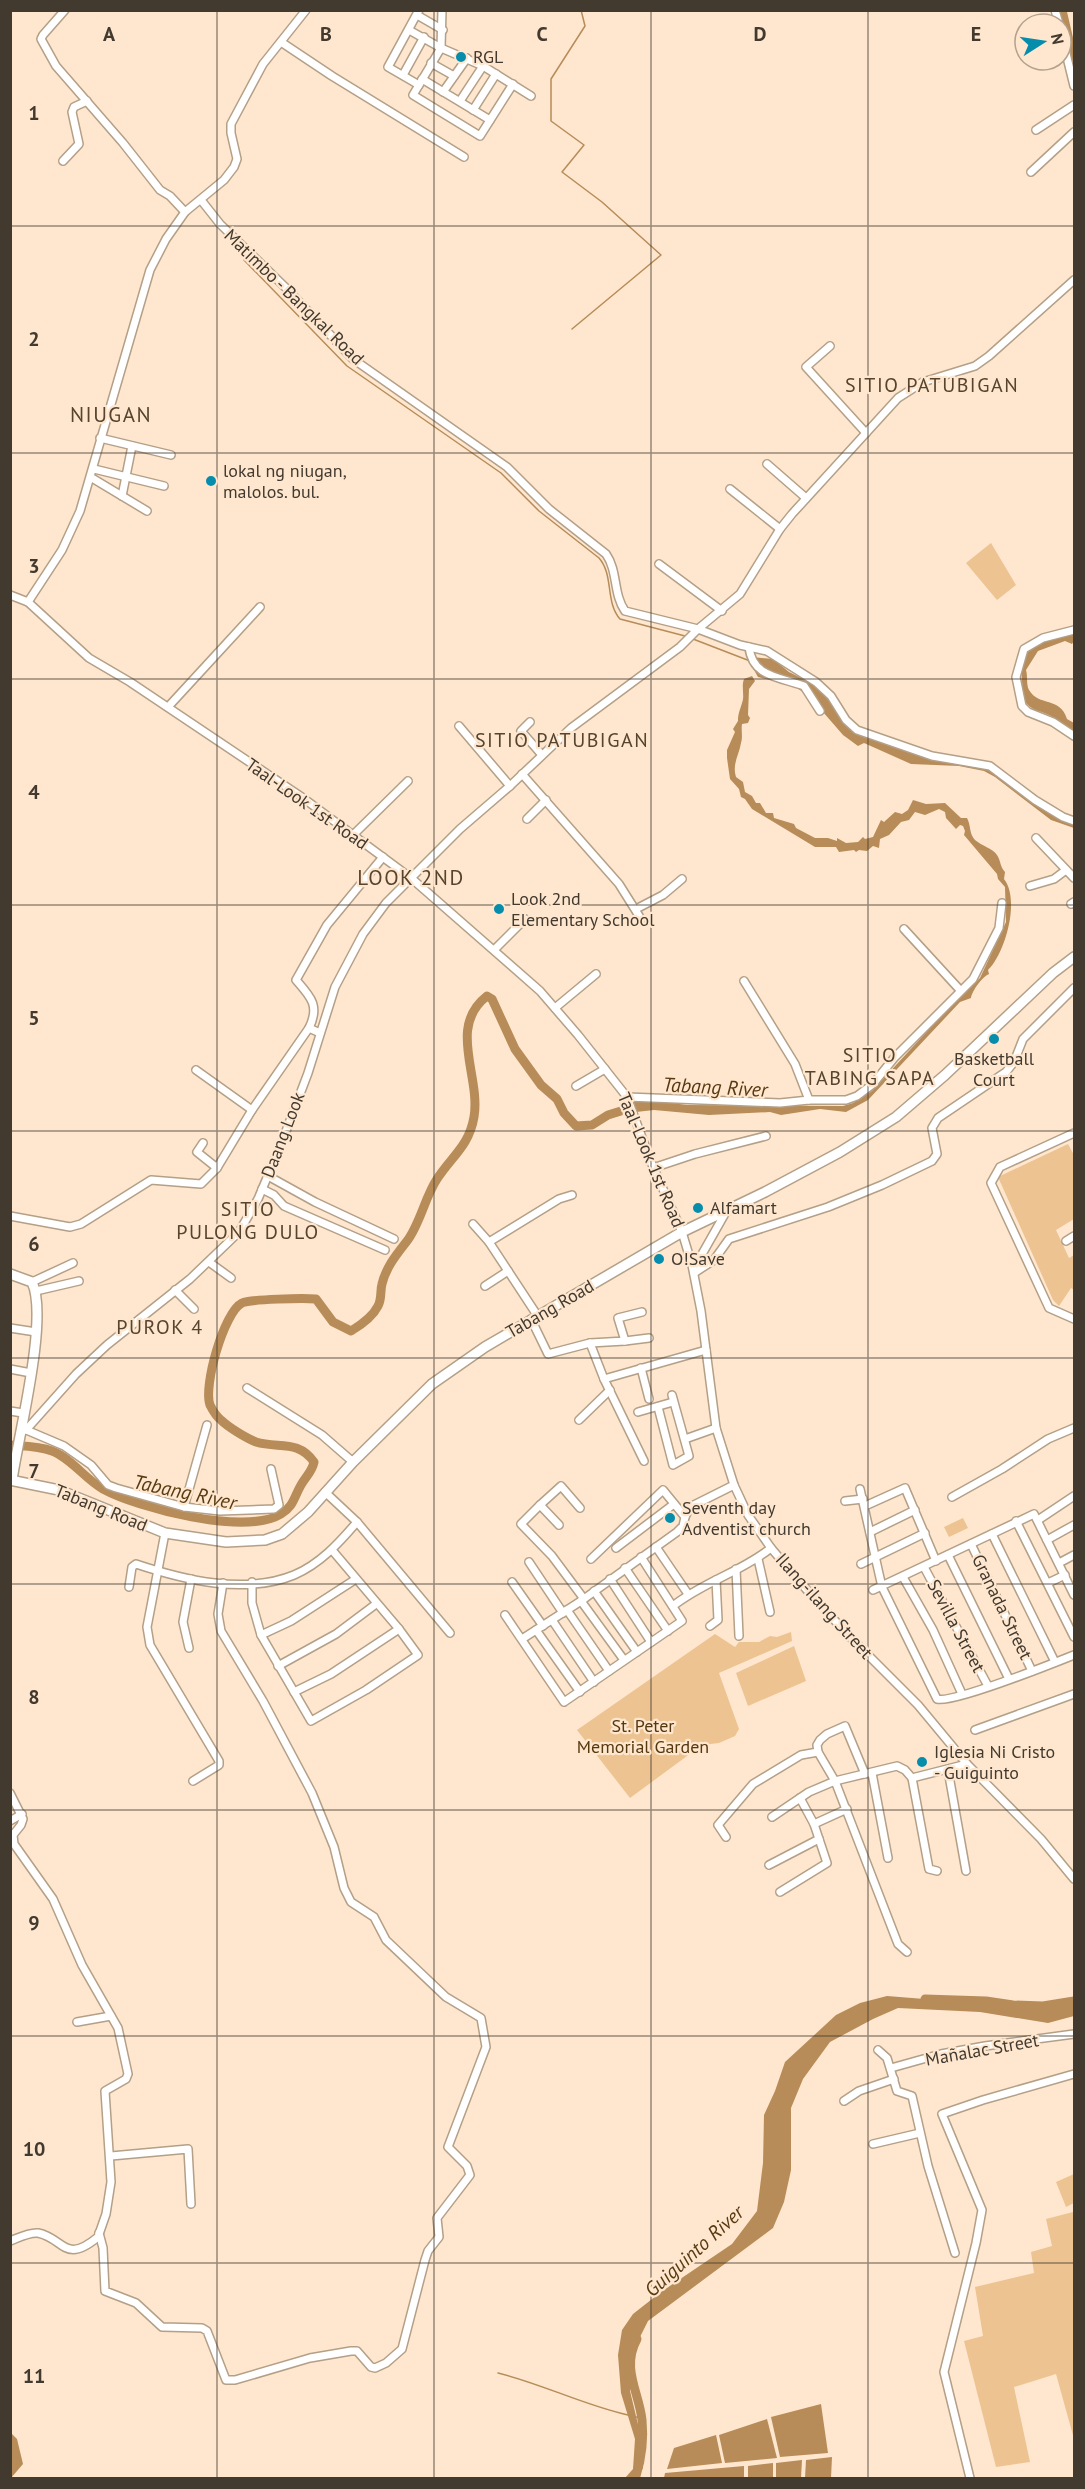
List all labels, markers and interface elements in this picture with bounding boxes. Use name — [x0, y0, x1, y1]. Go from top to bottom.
north arrow — [1013, 12, 1073, 72]
text: A — [103, 21, 116, 47]
text: B — [320, 21, 332, 47]
text: C — [536, 21, 548, 47]
text: D — [754, 21, 767, 47]
text: E — [971, 21, 981, 47]
text: N — [1047, 32, 1069, 46]
place label: RGL — [473, 45, 503, 68]
marker: RGL — [454, 50, 468, 64]
text: 1 — [28, 100, 40, 126]
street label: Matimbo - Bangkal Road — [219, 224, 369, 370]
text: 2 — [28, 326, 40, 352]
district label: SITIO PATUBIGAN — [845, 372, 1019, 398]
district label: NIUGAN — [70, 401, 152, 428]
place label: lokal ng niugan, malolos. bul. — [223, 459, 347, 503]
marker: lokal ng niugan, malolos. bul. — [204, 474, 218, 488]
text: 3 — [28, 553, 40, 579]
district label: SITIO PATUBIGAN — [475, 727, 649, 753]
street label: Taal-Look 1st Road — [241, 753, 373, 854]
text: 4 — [28, 779, 40, 805]
district label: LOOK 2ND — [357, 864, 465, 891]
place label: Look 2nd Elementary School — [511, 887, 655, 931]
marker: Look 2nd Elementary School — [492, 902, 506, 916]
text: 5 — [28, 1005, 40, 1031]
marker: Basketball Court — [987, 1032, 1001, 1046]
district label: SITIO TABING SAPA — [805, 1042, 935, 1091]
place label: Basketball Court — [954, 1047, 1035, 1091]
water label: Tabang River — [662, 1071, 769, 1103]
street label: Daang Look — [256, 1088, 310, 1181]
street label: Taal-Look 1st Road — [613, 1089, 690, 1231]
district label: SITIO PULONG DULO — [176, 1196, 320, 1245]
place label: Alfamart — [710, 1196, 777, 1219]
marker: Alfamart — [691, 1201, 705, 1215]
text: 6 — [28, 1231, 40, 1257]
place label: O!Save — [671, 1247, 725, 1270]
marker: O!Save — [652, 1252, 666, 1266]
street label: Tabang Road — [502, 1274, 598, 1343]
district label: PUROK 4 — [116, 1314, 204, 1340]
text: 7 — [28, 1458, 40, 1484]
water label: Tabang River — [131, 1468, 240, 1516]
street label: Tabang Road — [51, 1478, 151, 1537]
place label: Seventh day Adventist church — [682, 1496, 811, 1540]
marker: Seventh day Adventist church — [663, 1511, 677, 1525]
street label: Ilang-ilang Street — [771, 1548, 878, 1663]
street label: Granada Street — [967, 1550, 1038, 1663]
street label: Sevilla Street — [922, 1575, 991, 1676]
text: 8 — [28, 1684, 40, 1710]
park label: St. Peter Memorial Garden — [577, 1714, 709, 1758]
place label: Iglesia Ni Cristo - Guiguinto — [934, 1740, 1055, 1784]
marker: Iglesia Ni Cristo - Guiguinto — [915, 1755, 929, 1769]
text: 9 — [28, 1910, 40, 1936]
street label: Mañalac Street — [923, 2028, 1040, 2071]
text: 10 — [23, 2136, 45, 2162]
water label: Guiguinto River — [639, 2198, 750, 2303]
text: 11 — [23, 2363, 45, 2389]

